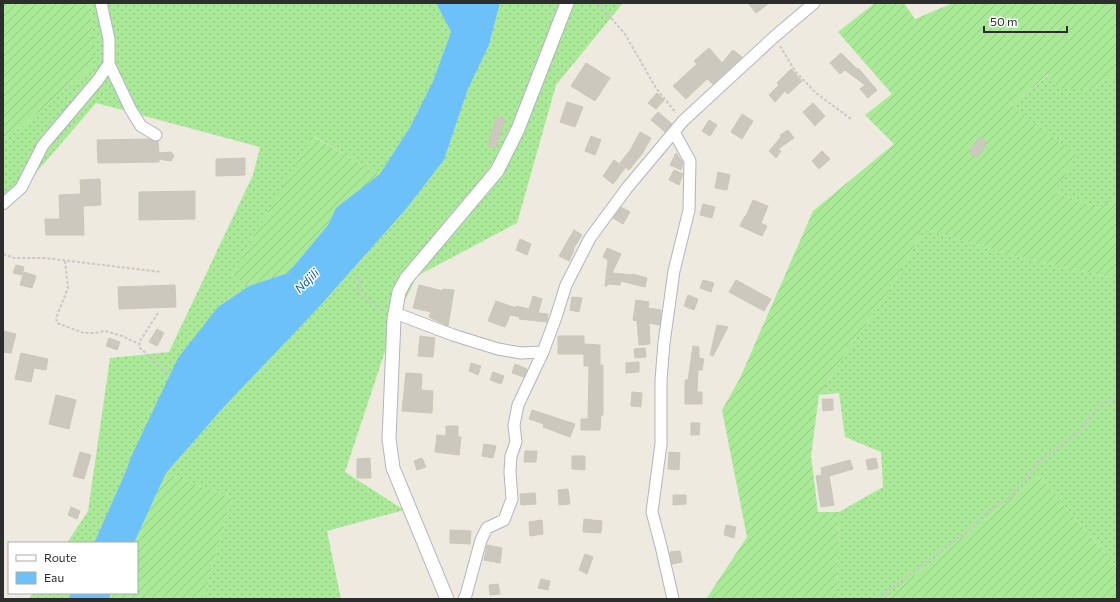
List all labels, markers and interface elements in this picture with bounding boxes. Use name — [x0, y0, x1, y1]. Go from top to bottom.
scale bar — [984, 8, 1067, 34]
text: 50 m — [990, 14, 1018, 28]
water label: Ndjili — [291, 265, 322, 295]
legend — [8, 542, 138, 594]
text: Route — [44, 550, 77, 564]
text: Eau — [44, 570, 64, 584]

